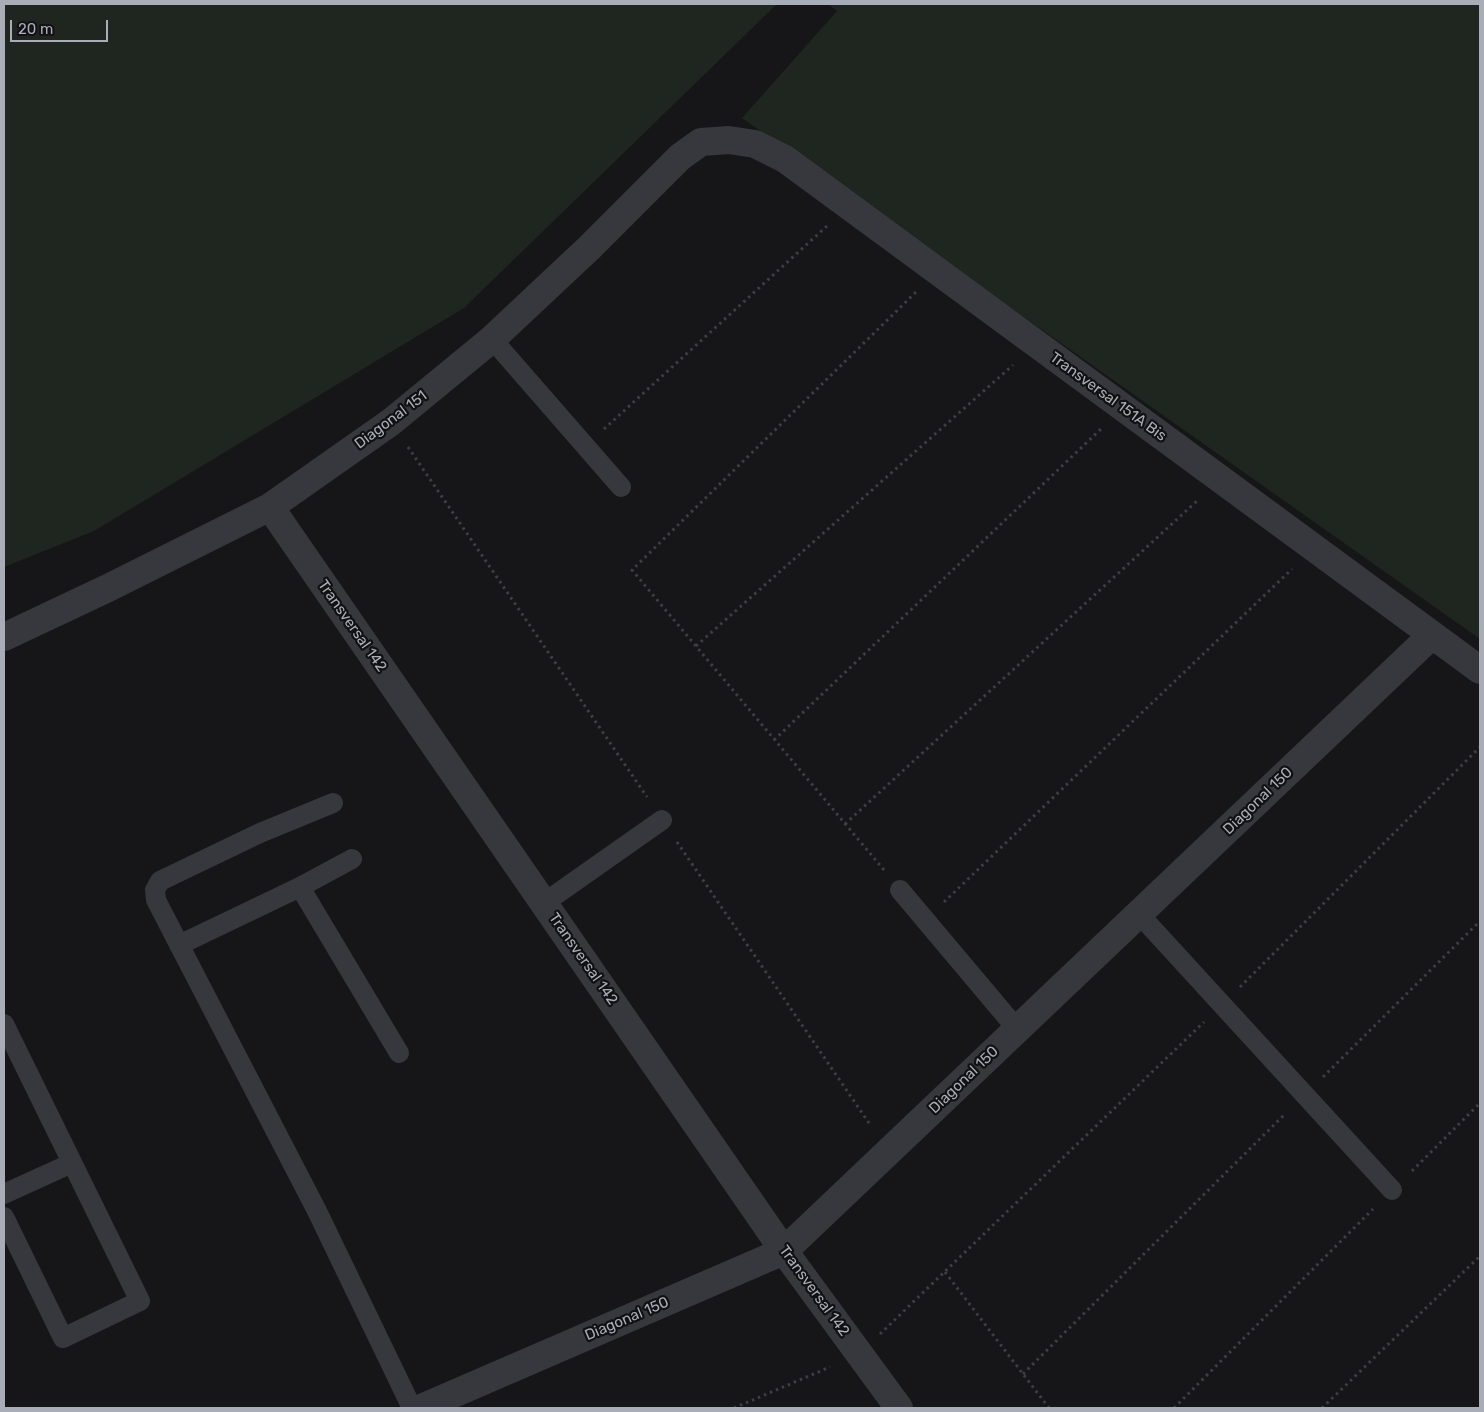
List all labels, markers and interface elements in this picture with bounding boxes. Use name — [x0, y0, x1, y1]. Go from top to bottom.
scale bar — [12, 10, 110, 42]
text: 20 m — [18, 20, 53, 38]
street label: Transversal 151A Bis — [1046, 349, 1170, 445]
street label: Diagonal 151 — [351, 387, 431, 453]
street label: Transversal 142 — [314, 577, 390, 675]
street label: Diagonal 150 — [1220, 763, 1296, 839]
street label: Transversal 142 — [545, 910, 621, 1008]
street label: Diagonal 150 — [926, 1042, 1002, 1118]
street label: Transversal 142 — [775, 1242, 853, 1340]
street label: Diagonal 150 — [582, 1293, 672, 1345]

